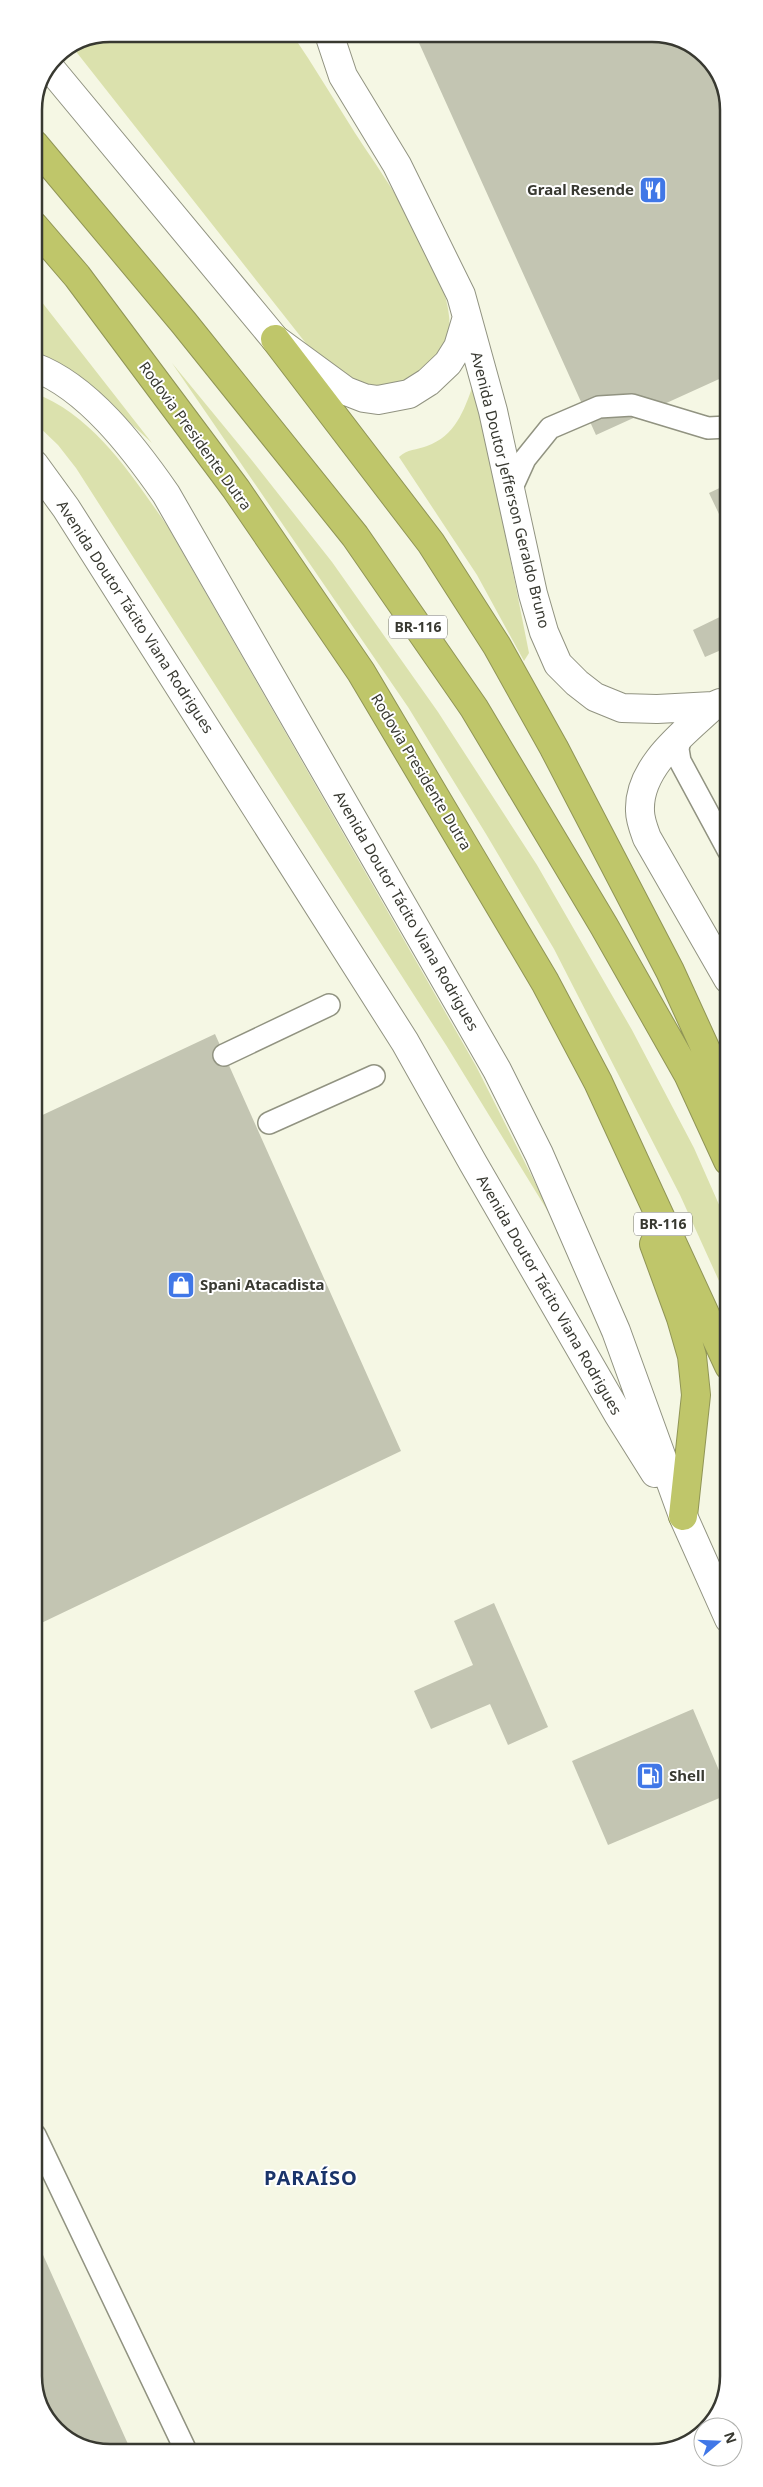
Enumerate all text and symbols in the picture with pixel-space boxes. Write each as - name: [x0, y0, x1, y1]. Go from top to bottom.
- restaurant icon: Graal Resende: [638, 175, 668, 205]
- place label: Graal Resende: [527, 179, 634, 199]
- street label: Avenida Doutor Jefferson Geraldo Bruno: [467, 349, 555, 630]
- street label: Rodovia Presidente Dutra: [135, 357, 257, 514]
- street label: Avenida Doutor Tácito Viana Rodrigues: [53, 496, 219, 737]
- road number: BR-116: [389, 616, 447, 638]
- street label: Rodovia Presidente Dutra: [367, 689, 477, 854]
- street label: Avenida Doutor Tácito Viana Rodrigues: [330, 787, 484, 1034]
- street label: Avenida Doutor Tácito Viana Rodrigues: [473, 1171, 627, 1418]
- road number: BR-116: [634, 1212, 692, 1236]
- shop icon: Spani Atacadista: [166, 1270, 196, 1300]
- place label: Spani Atacadista: [200, 1274, 324, 1294]
- fuel station icon: Shell: [635, 1761, 665, 1791]
- place label: Shell: [669, 1765, 705, 1785]
- district label: PARAÍSO: [264, 2164, 358, 2191]
- north arrow: [693, 2417, 743, 2467]
- text: N: [720, 2429, 742, 2446]

